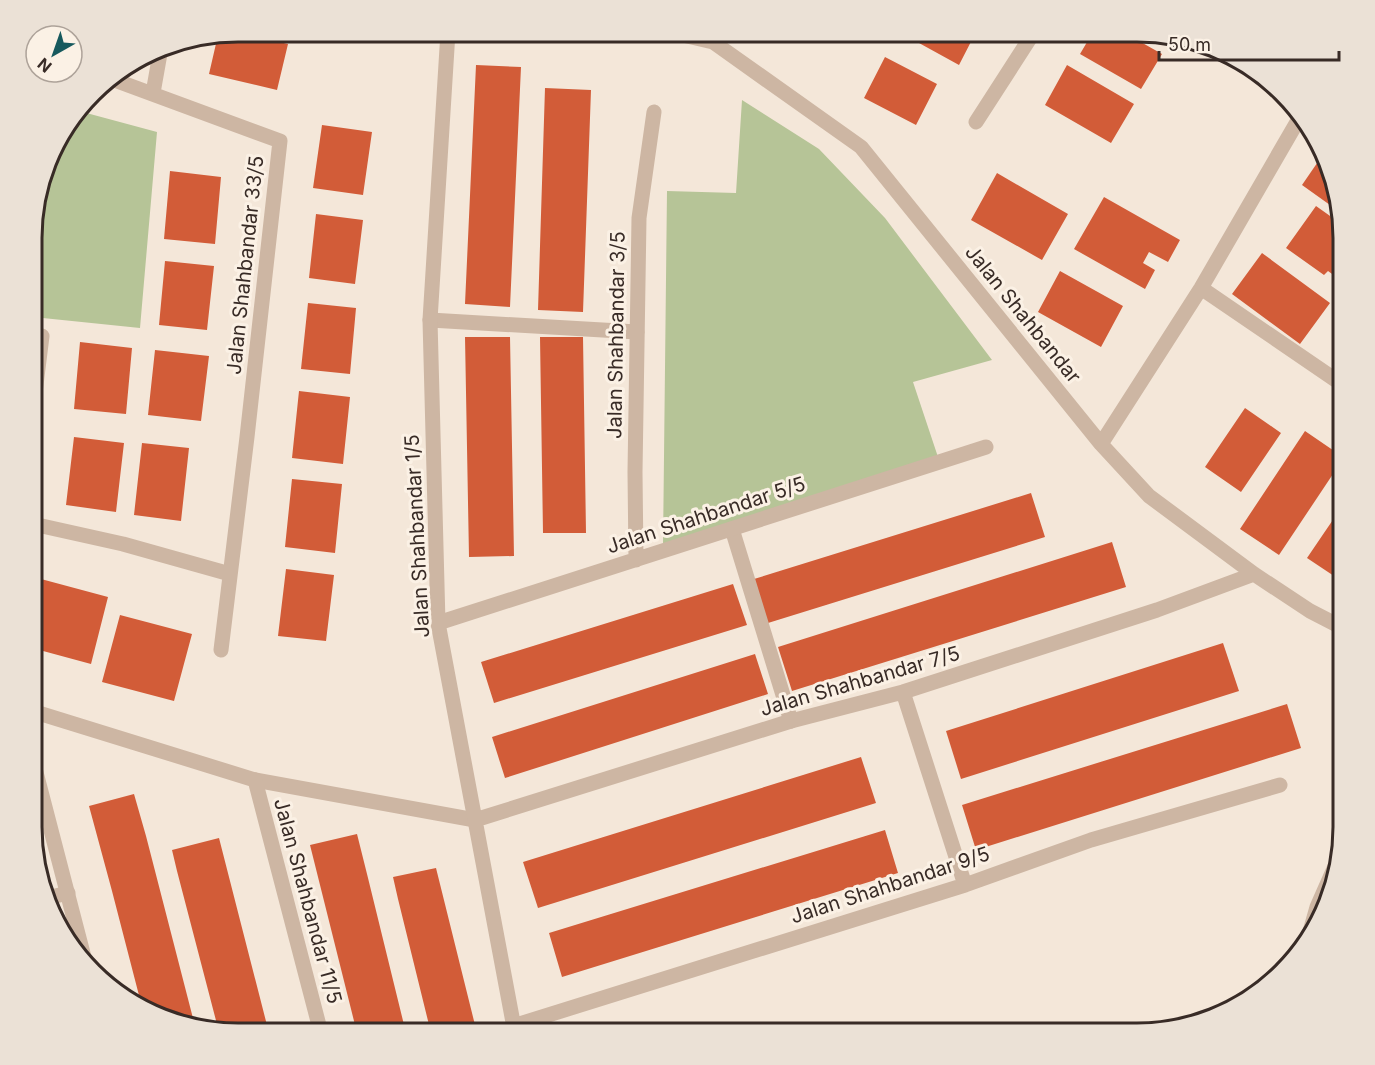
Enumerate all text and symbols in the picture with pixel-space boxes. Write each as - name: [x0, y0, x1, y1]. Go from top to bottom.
- north arrow: [24, 24, 84, 84]
- scale bar: [1159, 24, 1339, 62]
- text: 50 m: [1168, 34, 1211, 55]
- text: N: [33, 54, 55, 77]
- street label: Jalan Shahbandar 33/5: [222, 154, 268, 376]
- street label: Jalan Shahbandar 3/5: [602, 231, 630, 439]
- street label: Jalan Shahbandar: [960, 240, 1086, 388]
- street label: Jalan Shahbandar 1/5: [400, 434, 434, 638]
- street label: Jalan Shahbandar 5/5: [604, 472, 808, 558]
- street label: Jalan Shahbandar 7/5: [757, 641, 963, 721]
- street label: Jalan Shahbandar 11/5: [269, 796, 347, 1006]
- street label: Jalan Shahbandar 9/5: [787, 841, 993, 929]

